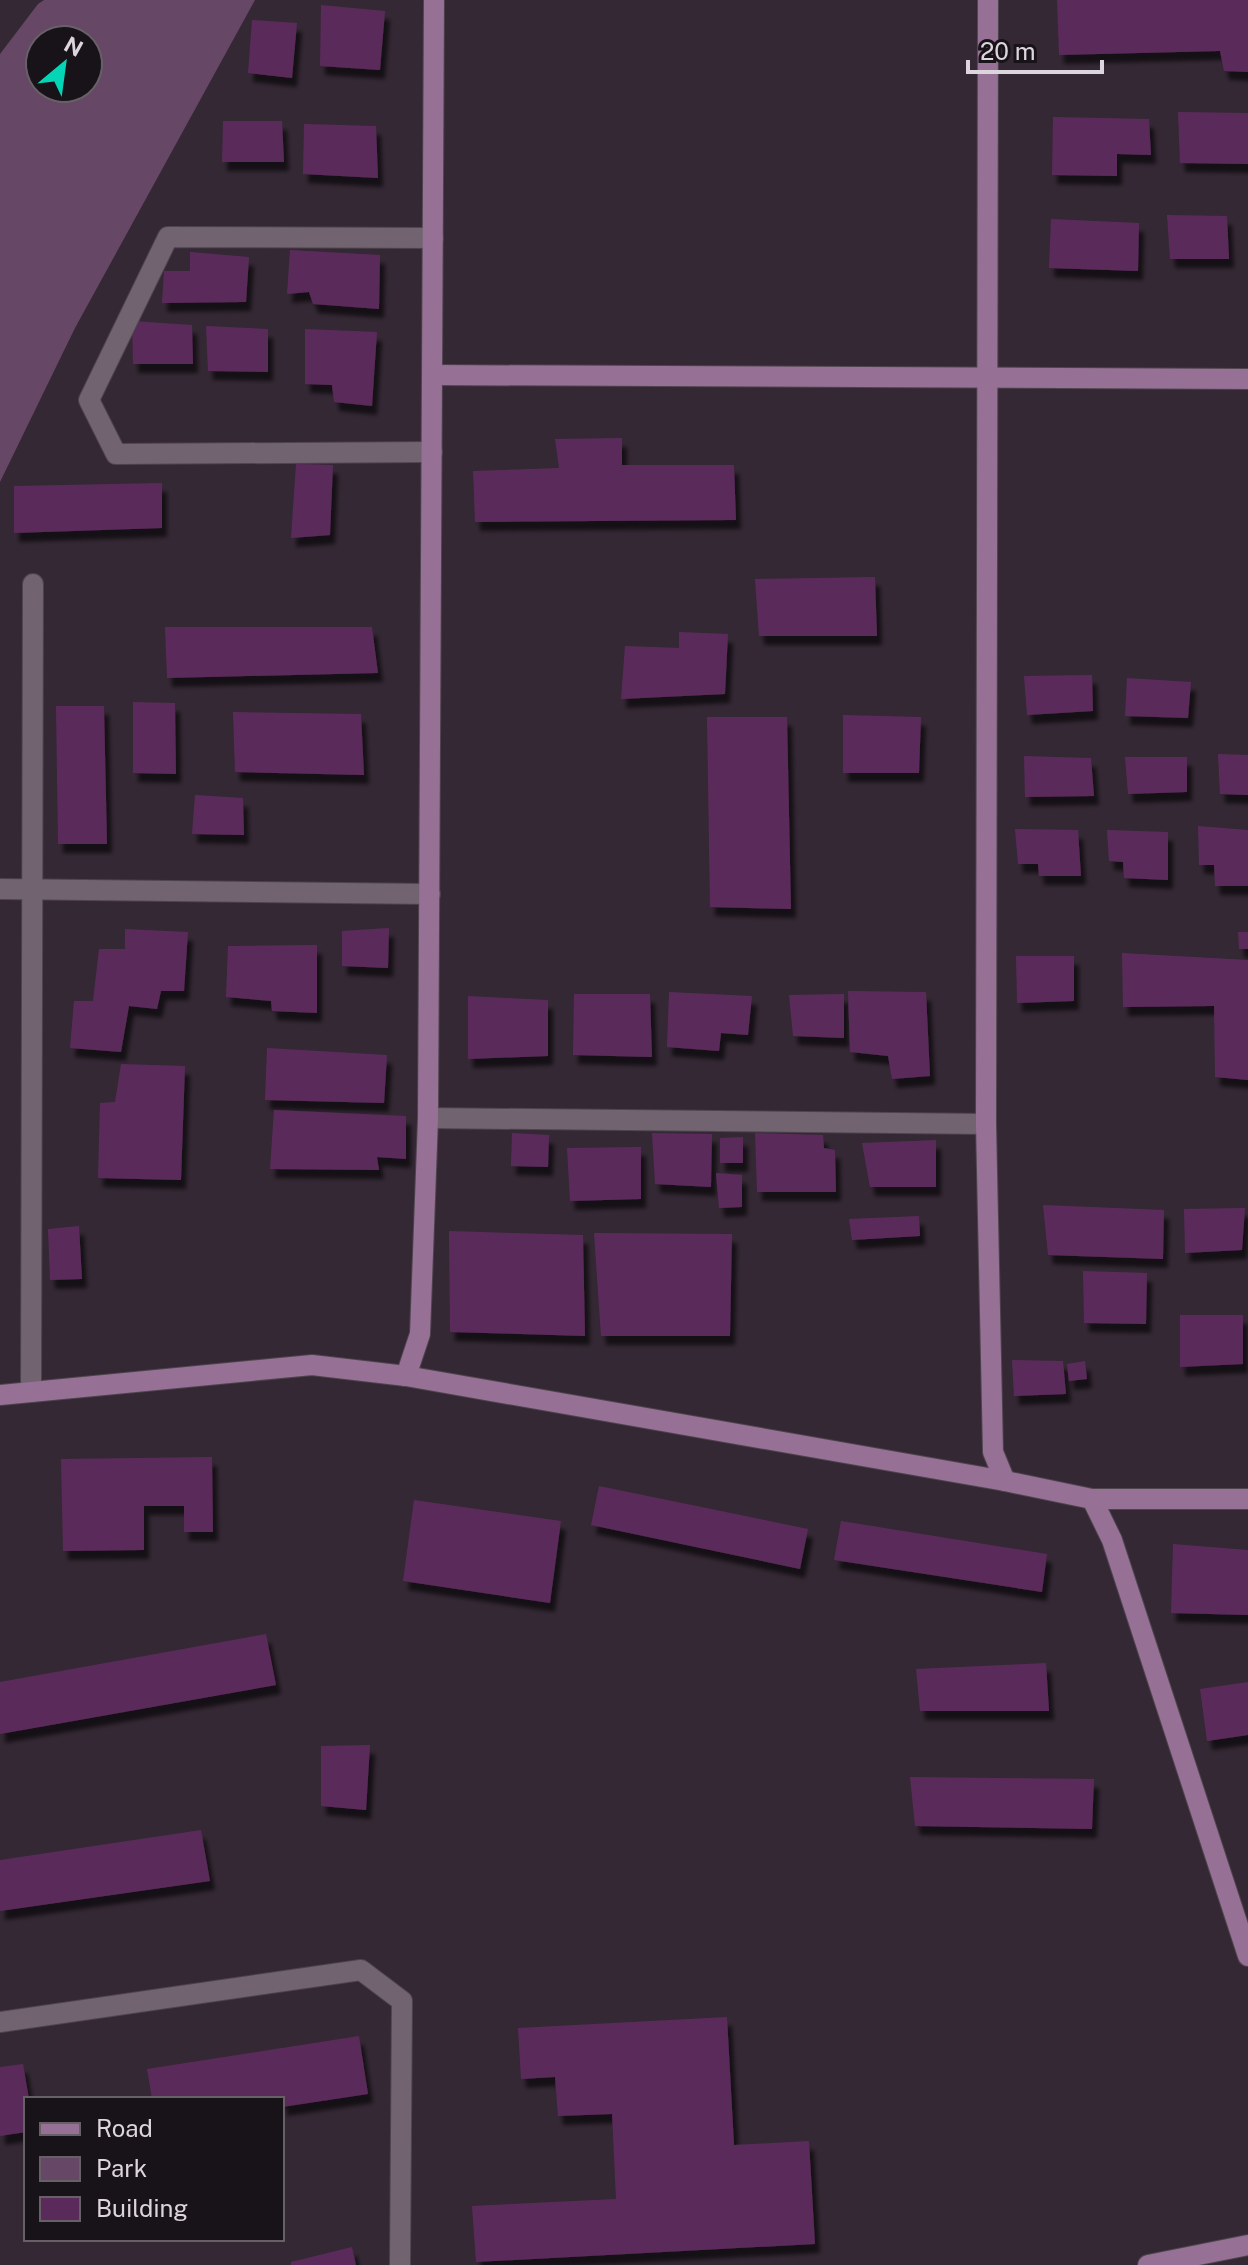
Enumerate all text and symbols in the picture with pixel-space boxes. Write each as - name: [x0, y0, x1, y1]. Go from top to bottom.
- north arrow: [24, 24, 104, 104]
- scale bar: [968, 24, 1102, 74]
- text: N: [60, 31, 88, 62]
- text: 20 m: [980, 37, 1036, 65]
- legend: [24, 2097, 284, 2241]
- text: Road: [96, 2114, 153, 2142]
- text: Park: [96, 2154, 147, 2182]
- text: Building: [96, 2194, 188, 2222]

